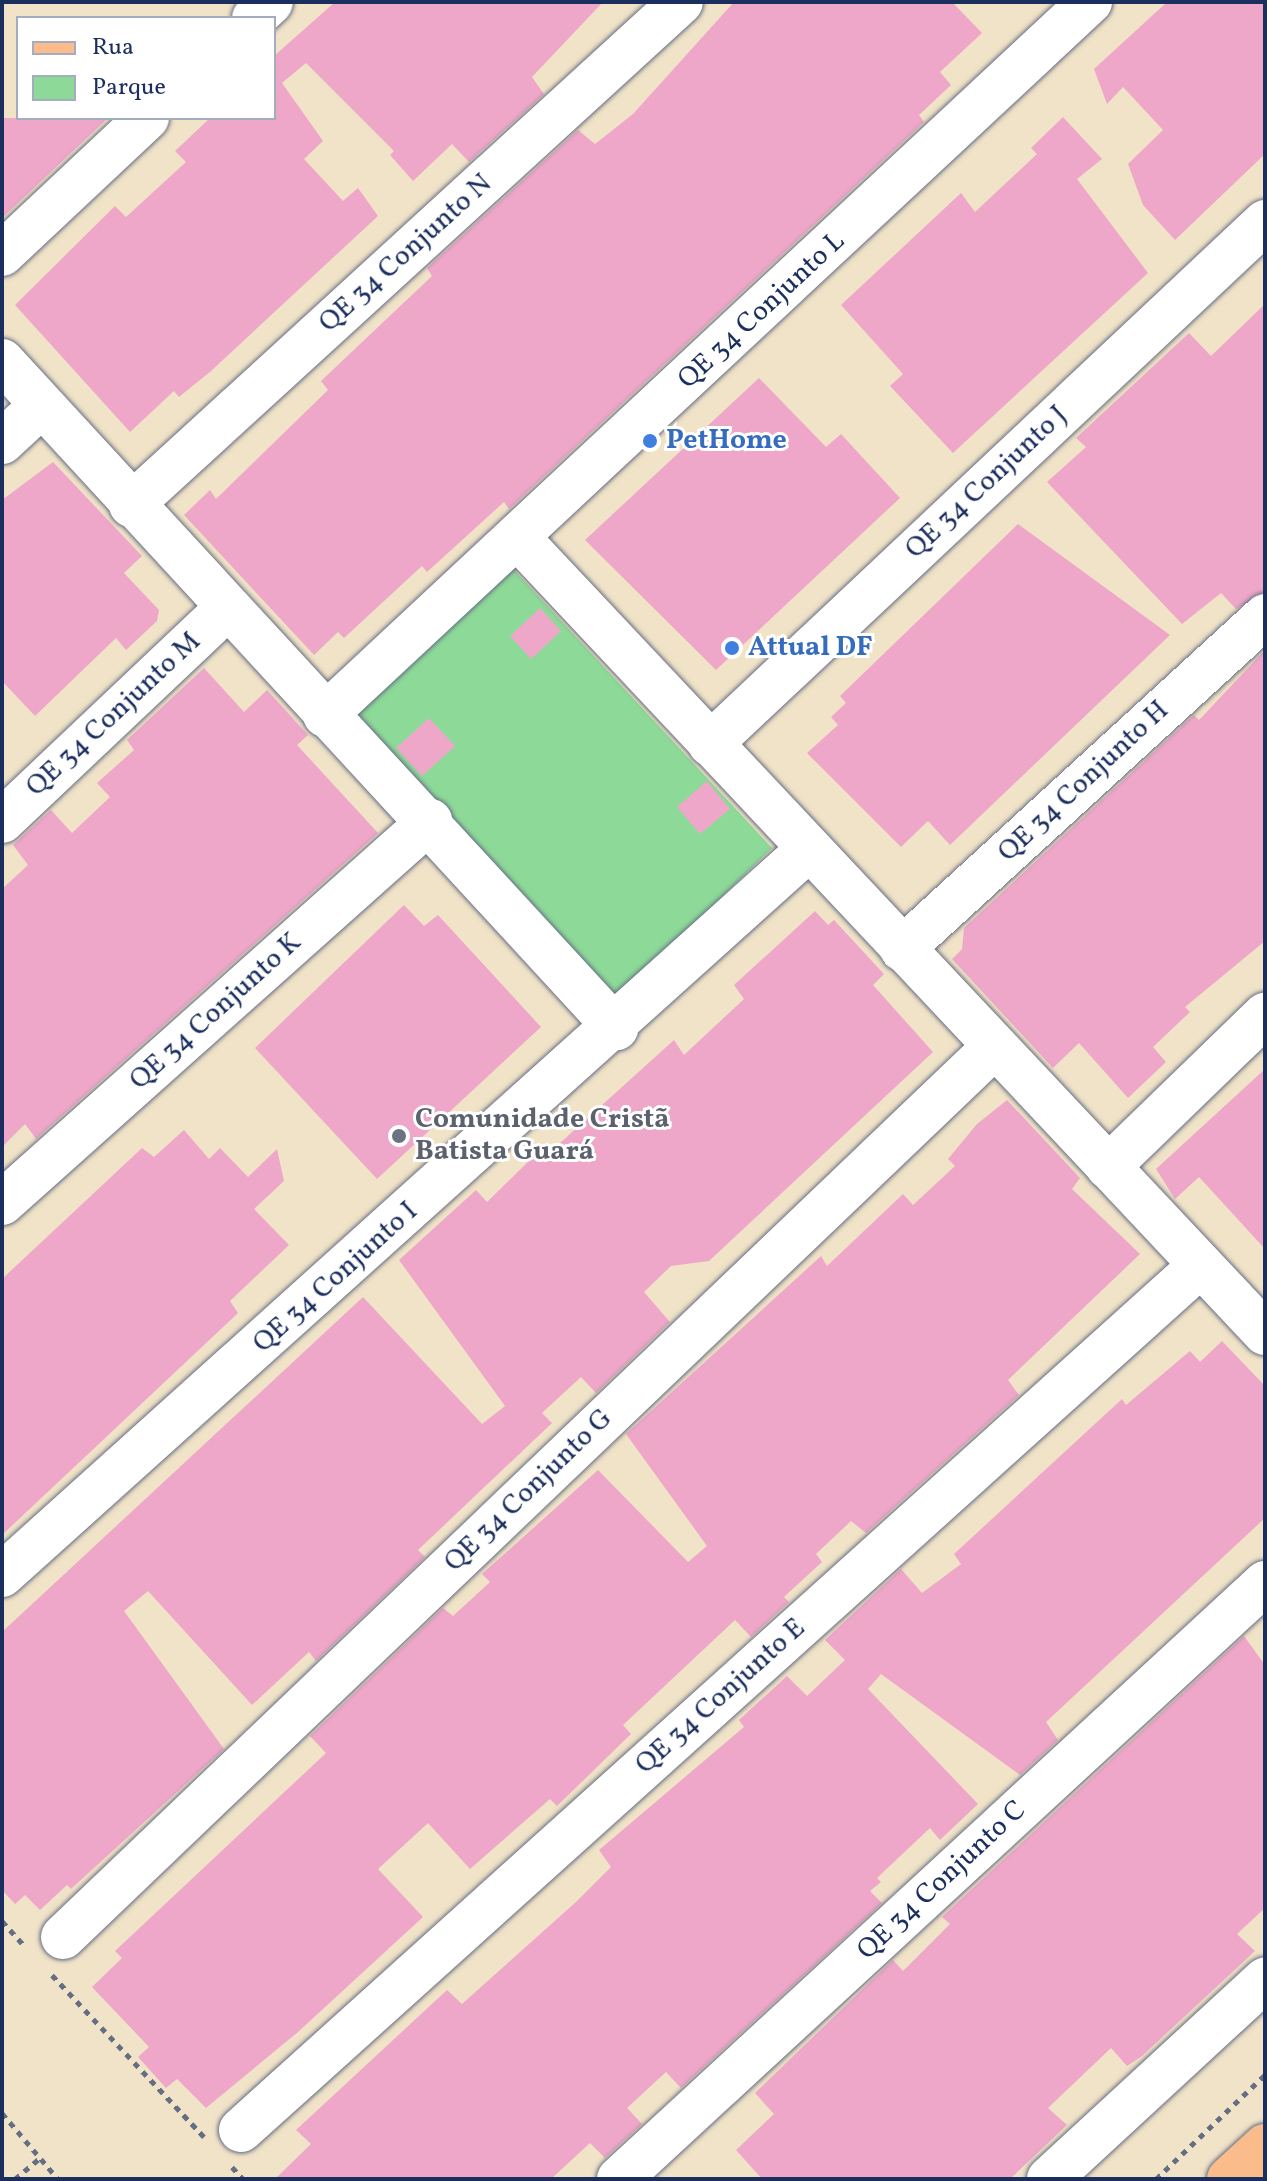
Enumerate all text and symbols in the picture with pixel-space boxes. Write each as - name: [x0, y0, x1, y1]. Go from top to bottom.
- legend: [16, 16, 276, 120]
- text: Rua: [92, 31, 134, 65]
- text: Parque: [92, 71, 166, 105]
- street label: QE 34 Conjunto N: [313, 168, 499, 340]
- street label: QE 34 Conjunto L: [672, 225, 852, 397]
- street label: QE 34 Conjunto J: [899, 399, 1075, 567]
- place label: PetHome: [666, 424, 787, 458]
- marker: PetHome: [641, 432, 659, 450]
- street label: QE 34 Conjunto M: [20, 626, 208, 804]
- place label: Attual DF: [748, 631, 873, 665]
- marker: Attual DF: [723, 639, 741, 657]
- street label: QE 34 Conjunto H: [992, 694, 1176, 870]
- street label: QE 34 Conjunto K: [123, 926, 309, 1098]
- place label: Comunidade Cristã Batista Guará: [415, 1103, 669, 1169]
- marker: Comunidade Cristã Batista Guará: [390, 1127, 408, 1145]
- street label: QE 34 Conjunto I: [247, 1195, 425, 1361]
- street label: QE 34 Conjunto G: [438, 1402, 620, 1580]
- street label: QE 34 Conjunto E: [629, 1612, 813, 1782]
- street label: QE 34 Conjunto C: [851, 1794, 1033, 1968]

